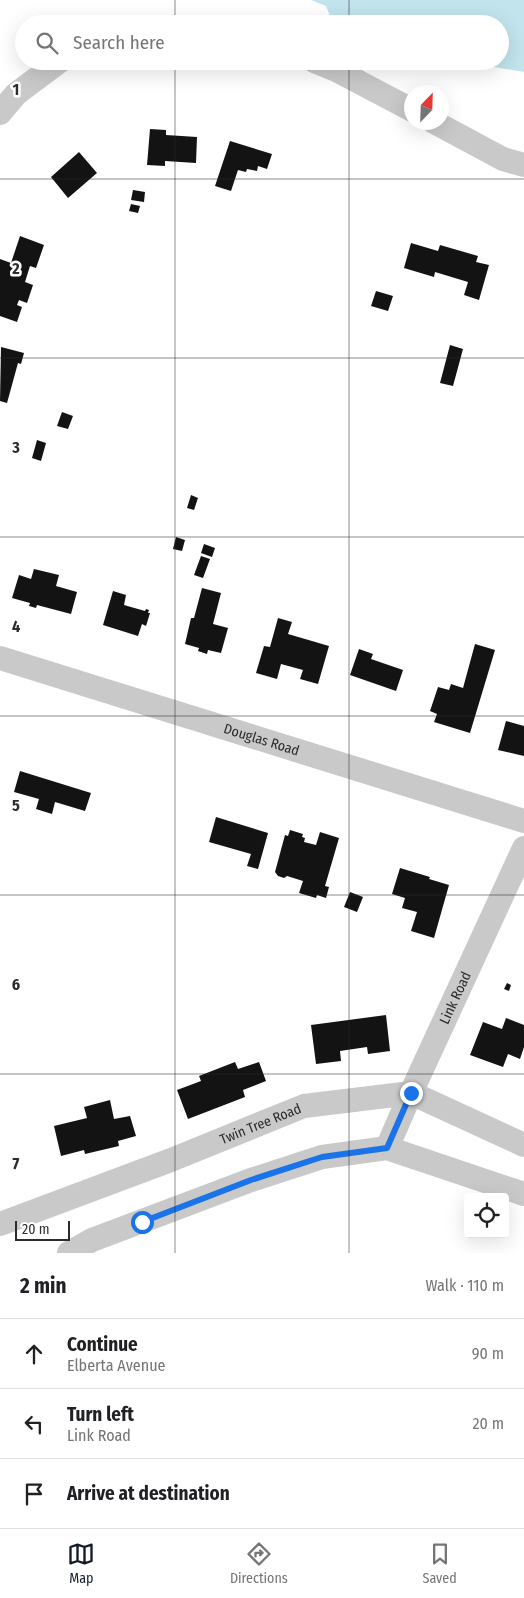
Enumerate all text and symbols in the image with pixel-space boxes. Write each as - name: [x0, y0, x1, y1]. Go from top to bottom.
- search box: [15, 15, 509, 70]
- icon: search: [33, 29, 61, 57]
- text: Search here: [73, 31, 165, 54]
- text: 1: [13, 80, 19, 99]
- north arrow: [404, 85, 449, 130]
- text: 2: [11, 259, 20, 278]
- text: 3: [11, 438, 20, 457]
- text: 4: [12, 617, 20, 636]
- street label: Douglas Road: [222, 720, 301, 760]
- text: 5: [12, 796, 20, 815]
- street label: Link Road: [436, 969, 475, 1027]
- text: 6: [12, 975, 20, 994]
- route end: [400, 1082, 423, 1105]
- street label: Twin Tree Road: [217, 1100, 304, 1148]
- text: 7: [13, 1154, 20, 1173]
- map controls: [464, 1193, 509, 1238]
- button: locate: [464, 1193, 509, 1238]
- route start: [131, 1211, 154, 1234]
- scale bar: [15, 1218, 70, 1241]
- text: 20 m: [22, 1221, 50, 1238]
- text: 2 min: [20, 1273, 67, 1299]
- text: Walk · 110 m: [426, 1276, 504, 1295]
- text: Continue: [67, 1333, 138, 1356]
- icon: ahead: [20, 1340, 48, 1368]
- text: 90 m: [472, 1344, 504, 1363]
- text: Elberta Avenue: [67, 1356, 165, 1375]
- text: Turn left: [67, 1403, 134, 1426]
- icon: left: [20, 1410, 48, 1438]
- text: 20 m: [473, 1414, 504, 1433]
- text: Link Road: [67, 1426, 131, 1445]
- icon: arrive: [20, 1480, 48, 1508]
- text: Arrive at destination: [67, 1482, 230, 1505]
- tab: Map: [67, 1540, 95, 1587]
- tab: Directions: [230, 1540, 288, 1587]
- tab: Saved: [422, 1540, 457, 1587]

